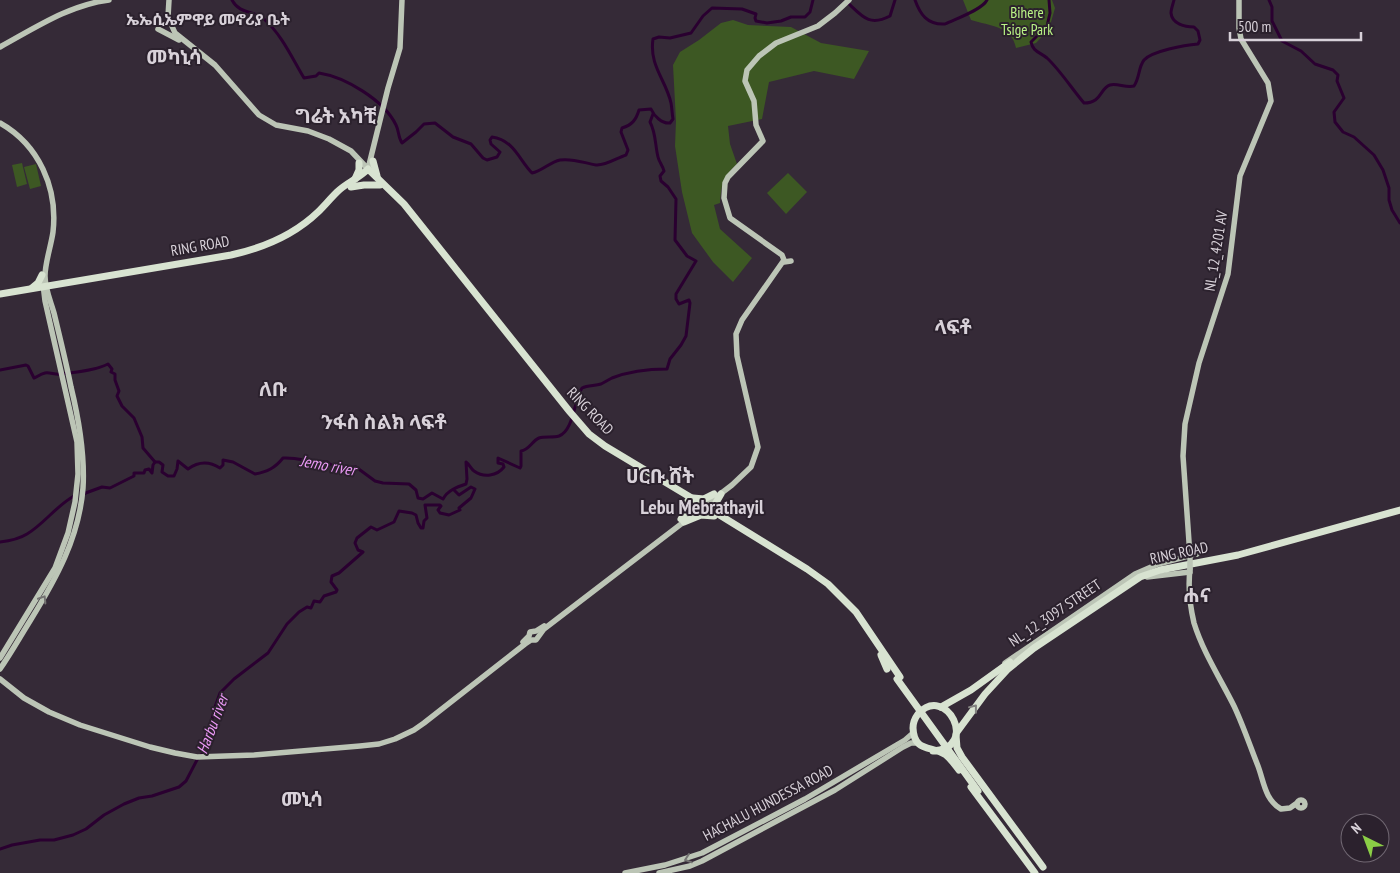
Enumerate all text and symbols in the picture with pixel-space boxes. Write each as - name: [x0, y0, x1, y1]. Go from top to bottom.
- park label: Bihere Tsige Park: [1001, 3, 1053, 39]
- district label: ኤኤሲኤምዋይ መኖሪያ ቤት: [126, 9, 290, 29]
- scale bar: [1230, 10, 1361, 42]
- text: 500 m: [1238, 17, 1271, 36]
- district label: መካኒሳ: [146, 44, 202, 70]
- district label: ግሬት አካቺ: [295, 103, 377, 129]
- street label: NL_12_4201 AV: [1200, 209, 1231, 292]
- street label: RING ROAD: [169, 231, 231, 260]
- district label: ላፍቶ: [934, 314, 973, 340]
- district label: ለቡ: [259, 376, 287, 402]
- street label: RING ROAD: [563, 383, 618, 439]
- district label: ንፋስ ስልክ ላፍቶ: [321, 409, 447, 435]
- water label: Jemo river: [298, 450, 360, 480]
- district label: ሀርቡ ሸት: [626, 463, 695, 489]
- district label: Lebu Mebrathayil: [640, 494, 764, 520]
- street label: RING ROAD: [1148, 537, 1210, 568]
- street label: NL_12_3097 STREET: [1005, 575, 1105, 650]
- district label: ሐና: [1183, 582, 1211, 608]
- one-way arrow: [37, 596, 47, 605]
- water label: Harbu river: [192, 689, 233, 756]
- one-way arrow: [969, 705, 977, 714]
- street label: HACHALU HUNDESSA ROAD: [699, 760, 836, 845]
- district label: መኒሳ: [281, 786, 323, 812]
- north arrow: [1340, 813, 1390, 863]
- text: N: [1347, 819, 1365, 838]
- one-way arrow: [684, 853, 692, 863]

